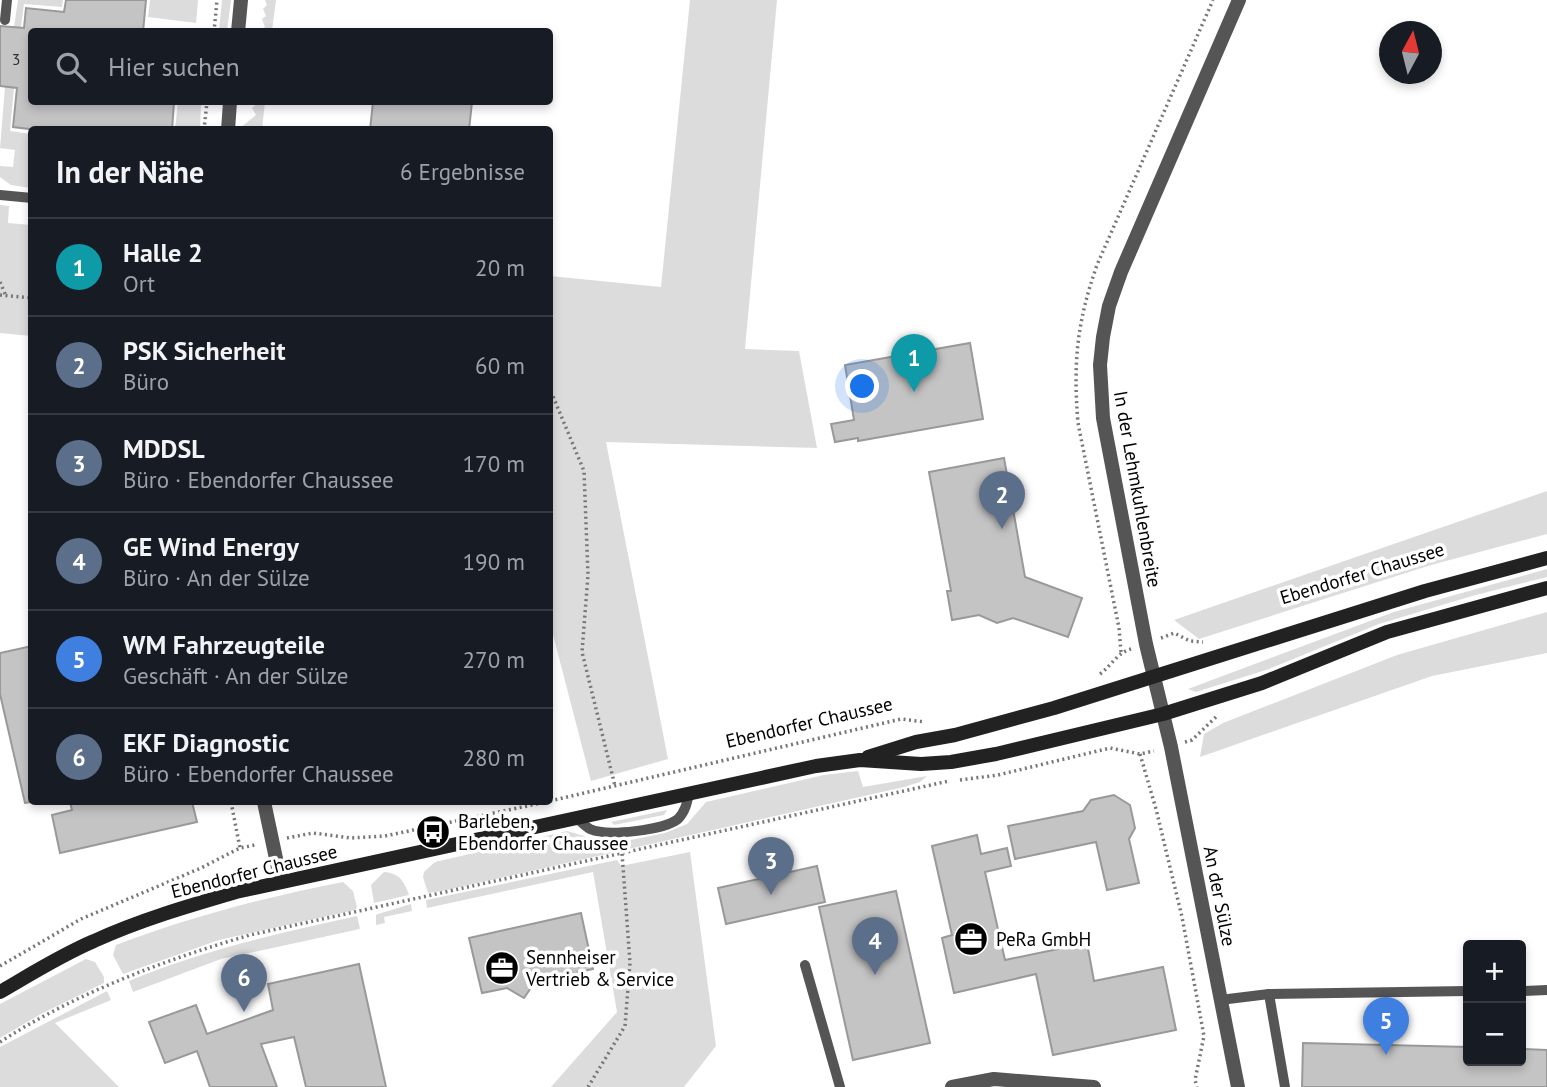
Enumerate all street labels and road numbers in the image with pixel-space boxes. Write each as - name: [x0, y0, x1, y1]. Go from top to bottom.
- street label: In der Lehmkuhlenbreite: [1109, 389, 1167, 589]
- street label: Ebendorfer Chaussee: [1277, 537, 1447, 609]
- street label: Ebendorfer Chaussee: [723, 691, 895, 753]
- street label: Ebendorfer Chaussee: [168, 839, 340, 903]
- street label: An der Sülze: [1199, 844, 1241, 948]

